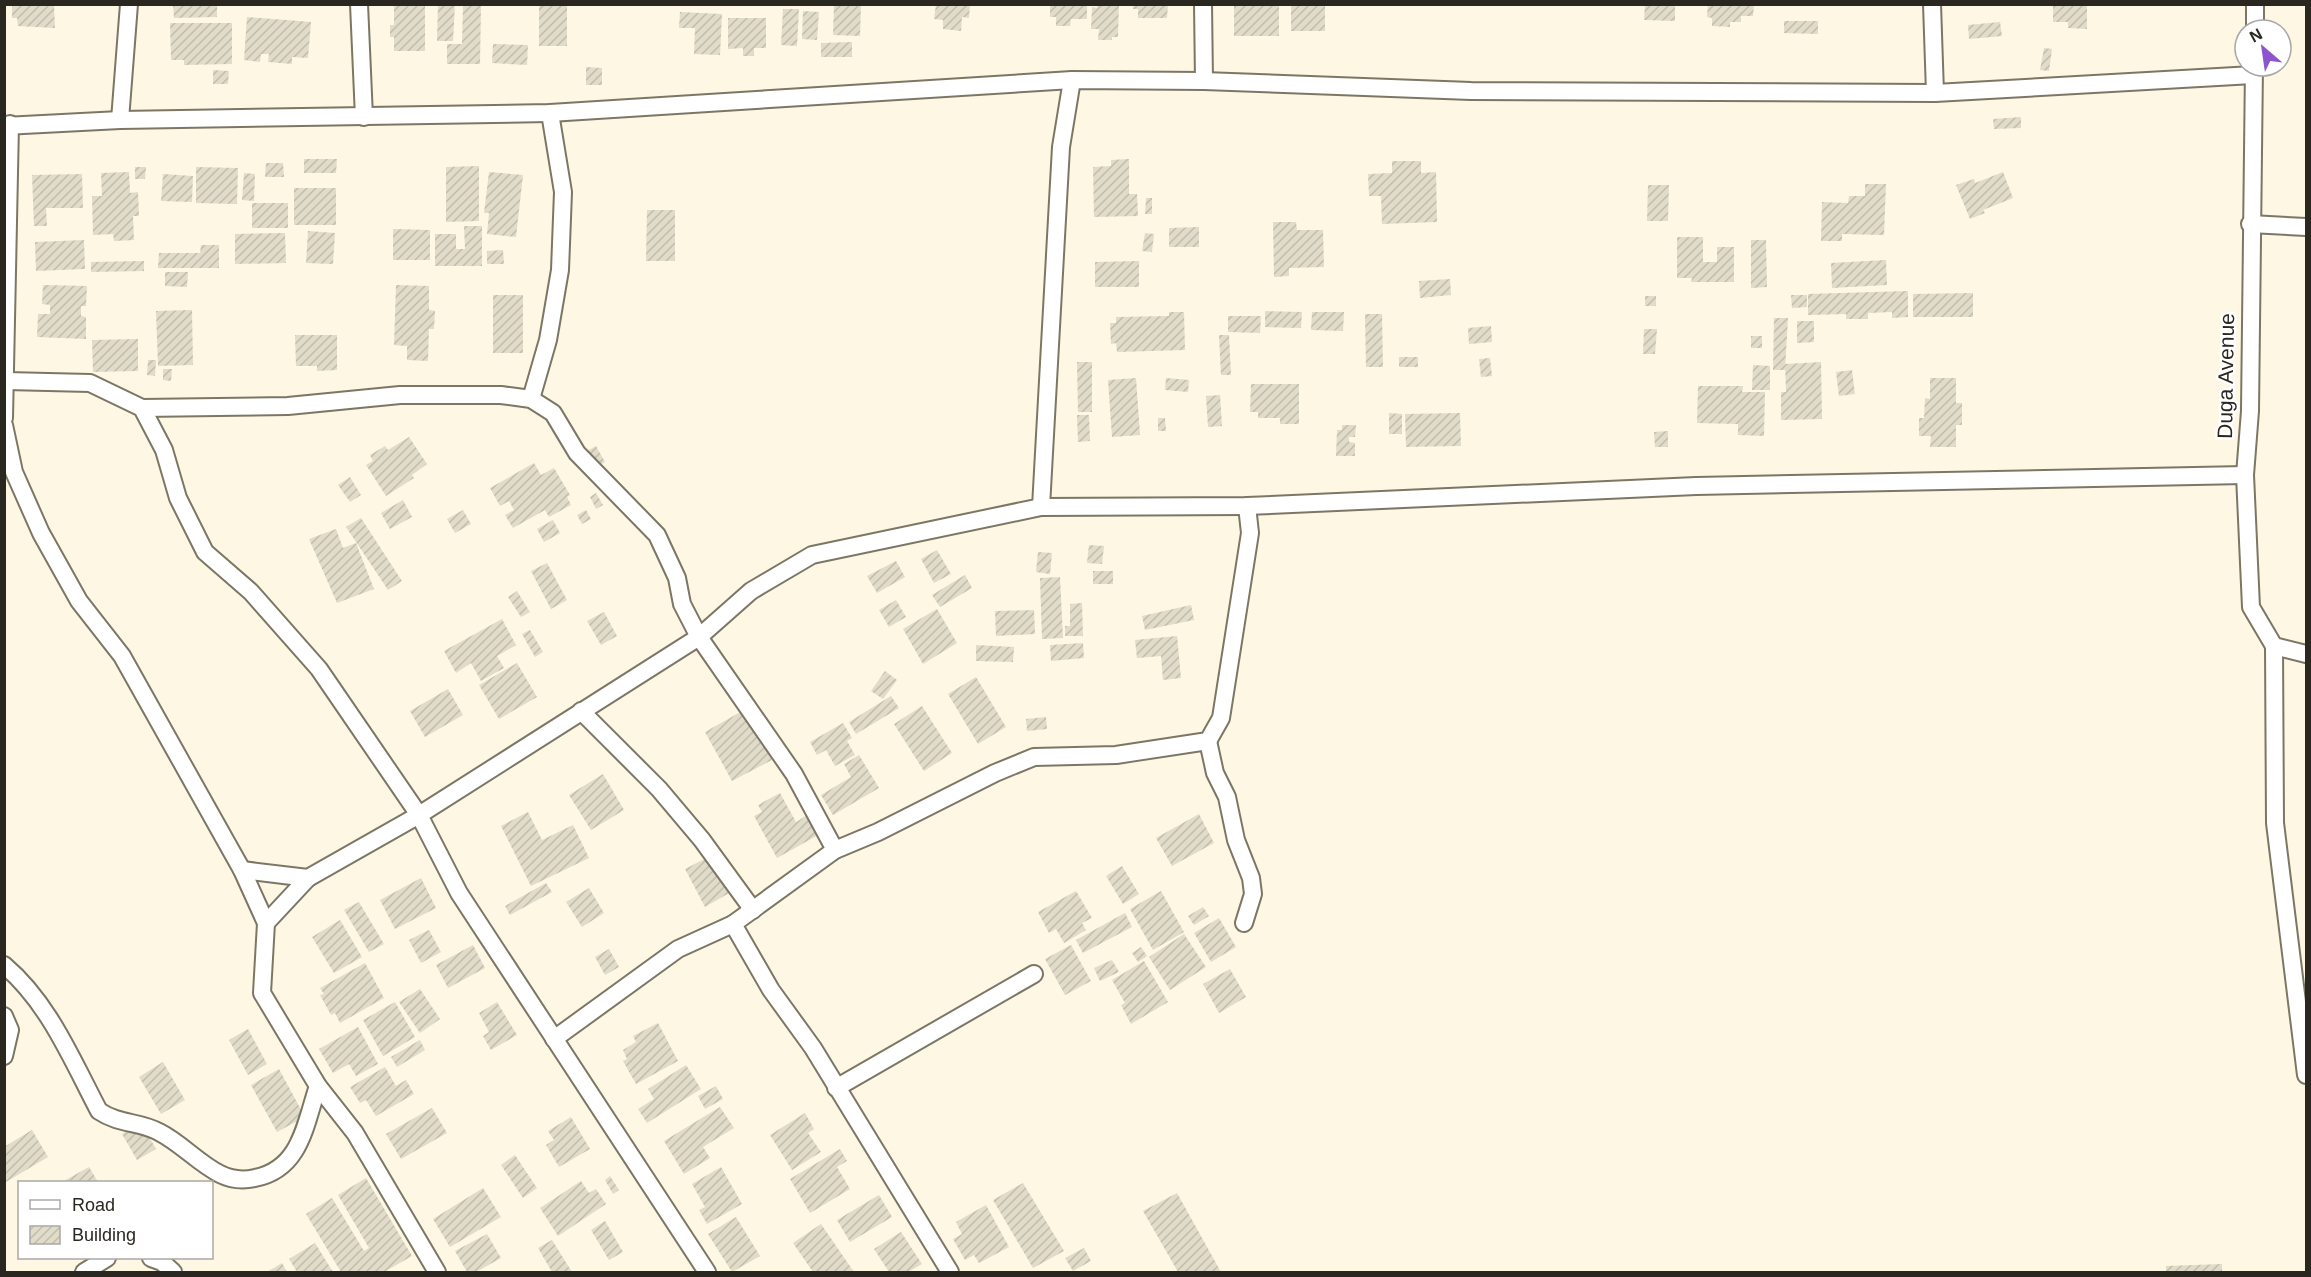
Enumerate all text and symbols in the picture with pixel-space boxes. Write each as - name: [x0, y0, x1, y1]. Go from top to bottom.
- north arrow: [2233, 18, 2293, 78]
- text: N: [2247, 25, 2265, 46]
- street label: Duga Avenue: [2213, 313, 2238, 439]
- legend: [18, 1181, 213, 1259]
- text: Road: [72, 1195, 115, 1215]
- text: Building: [72, 1225, 136, 1245]

